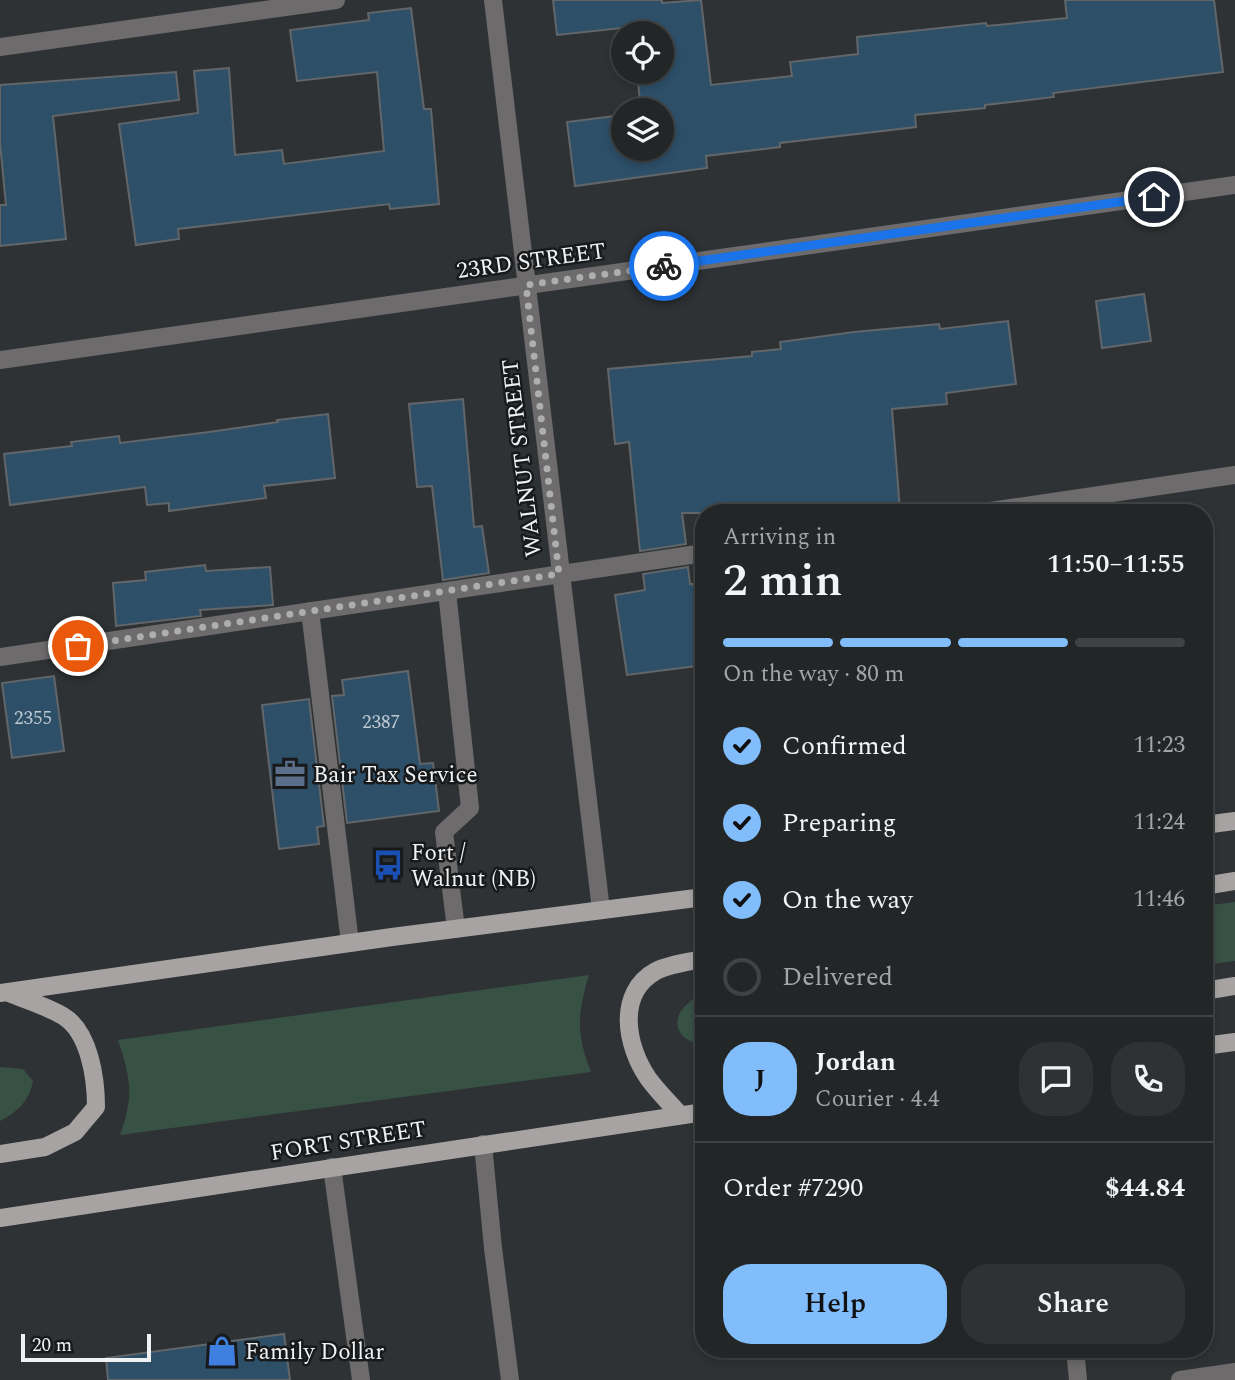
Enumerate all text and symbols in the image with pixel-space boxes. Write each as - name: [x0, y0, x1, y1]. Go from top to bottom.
- map controls: [611, 21, 674, 161]
- button: locate: [611, 21, 674, 84]
- button: layers: [611, 98, 674, 161]
- pin: [1124, 167, 1184, 227]
- icon: home: [1135, 178, 1173, 216]
- courier: [629, 231, 699, 301]
- street label: 23RD STREET: [454, 234, 608, 289]
- icon: bike: [645, 247, 683, 285]
- street label: WALNUT STREET: [493, 357, 552, 559]
- text: Arriving in: [723, 520, 836, 555]
- text: 11:50–11:55: [1047, 544, 1185, 584]
- text: 2 min: [723, 546, 842, 616]
- pin: [48, 616, 108, 676]
- icon: bag: [59, 627, 97, 665]
- text: On the way · 80 m: [723, 657, 904, 692]
- house number: 2355: [14, 704, 52, 733]
- house number: 2387: [362, 708, 400, 737]
- text: Confirmed: [782, 726, 907, 766]
- icon: check: [723, 727, 761, 765]
- text: 11:23: [1133, 728, 1185, 763]
- office icon: Bair Tax Service: [273, 757, 307, 791]
- place label: Bair Tax Service: [313, 758, 478, 793]
- text: Preparing: [782, 803, 896, 843]
- icon: check: [723, 804, 761, 842]
- text: 11:24: [1133, 805, 1185, 840]
- place label: Fort / Walnut (NB): [411, 836, 536, 897]
- bus stop icon: Fort / Walnut (NB): [371, 848, 405, 882]
- text: On the way: [782, 880, 913, 920]
- icon: check: [723, 881, 761, 919]
- text: 11:46: [1133, 882, 1185, 917]
- text: Delivered: [782, 957, 893, 997]
- text: Jordan: [815, 1042, 896, 1082]
- button: chat: [1019, 1042, 1093, 1116]
- button: phone: [1111, 1042, 1185, 1116]
- text: J: [754, 1059, 766, 1099]
- text: Courier · 4.4: [815, 1082, 940, 1117]
- street label: FORT STREET: [268, 1112, 429, 1171]
- text: Order #7290: [723, 1168, 863, 1208]
- text: $44.84: [1105, 1168, 1185, 1208]
- button: Help: [723, 1264, 947, 1344]
- button: Share: [961, 1264, 1185, 1344]
- scale bar: [21, 1331, 150, 1363]
- text: 20 m: [32, 1331, 72, 1360]
- shop icon: Family Dollar: [205, 1334, 239, 1368]
- place label: Family Dollar: [245, 1335, 384, 1370]

